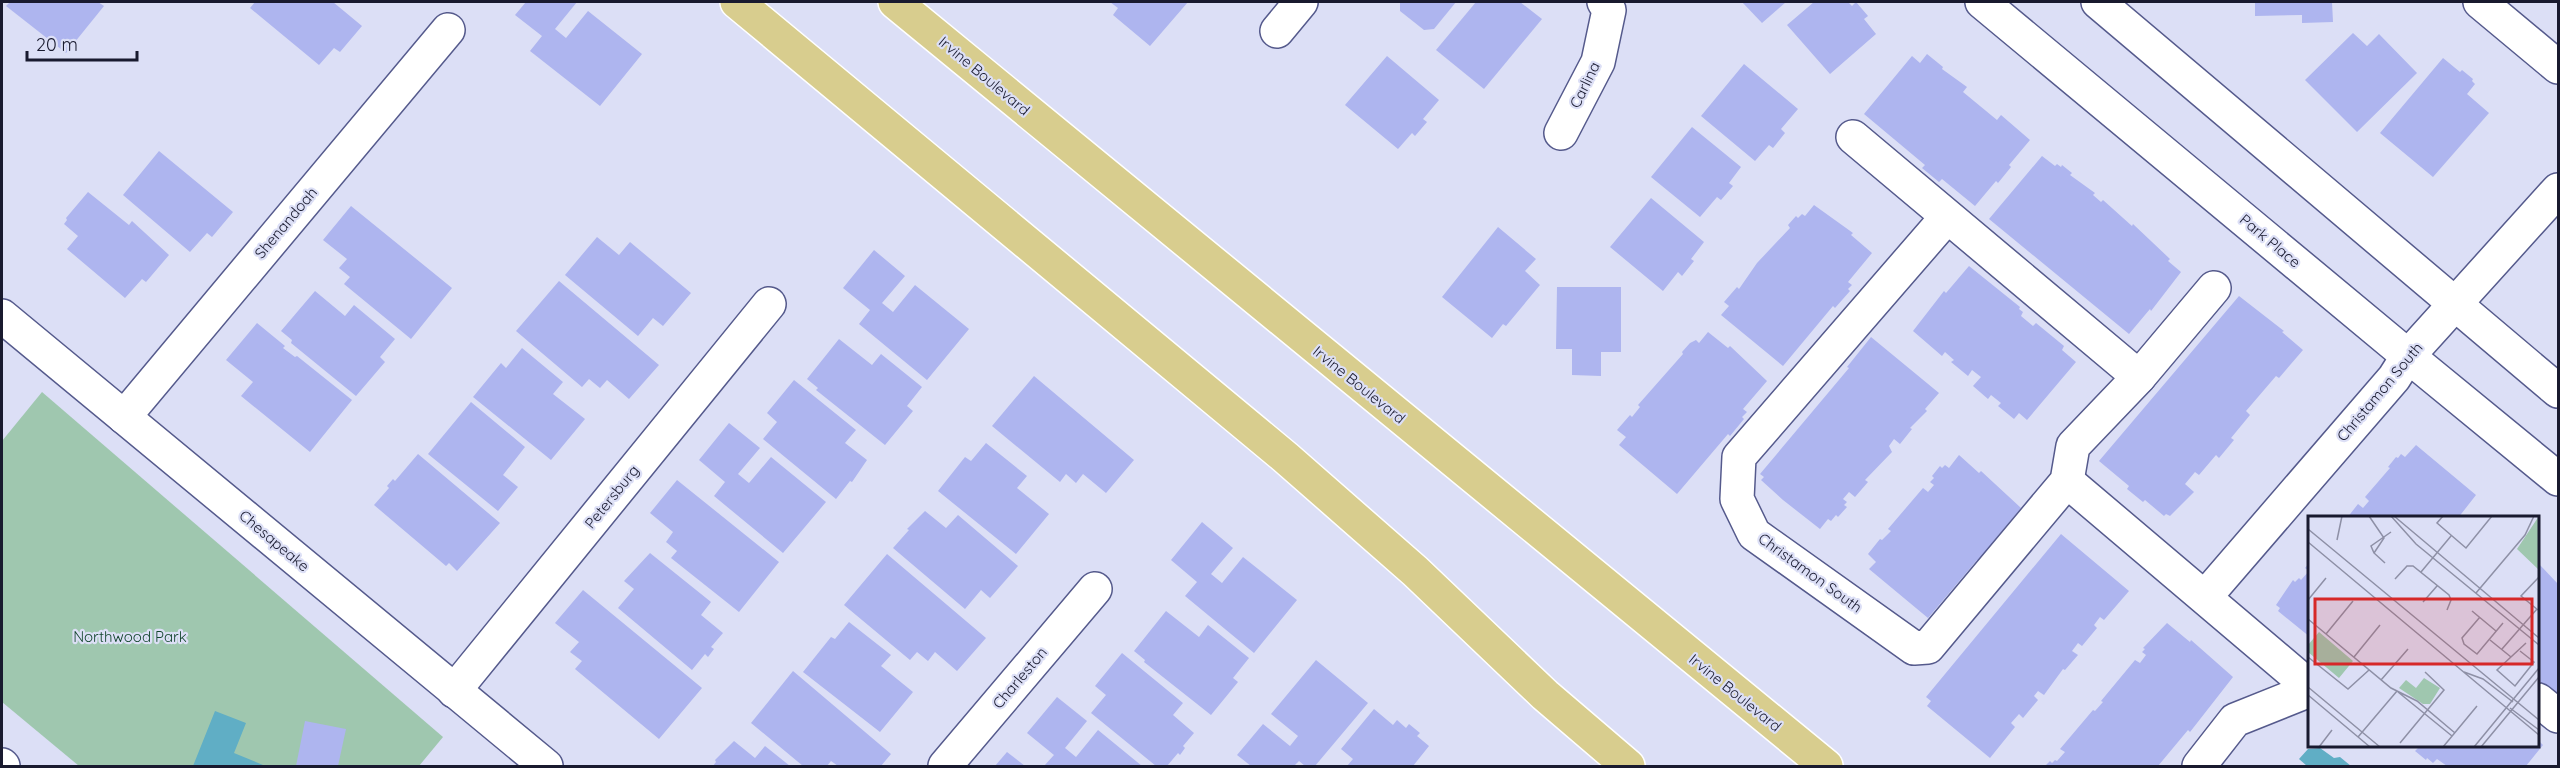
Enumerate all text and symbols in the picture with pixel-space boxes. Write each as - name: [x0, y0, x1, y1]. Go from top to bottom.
- scale bar: [27, 24, 136, 62]
- street label: Irvine Boulevard: [935, 32, 1034, 119]
- text: 20 m: [36, 33, 78, 56]
- street label: Carlina: [1565, 59, 1604, 111]
- street label: Shenandoah: [250, 183, 321, 262]
- street label: Park Place: [2236, 210, 2305, 272]
- street label: Christamon South: [2333, 338, 2427, 445]
- street label: Irvine Boulevard: [1309, 342, 1409, 428]
- street label: Petersburg: [580, 461, 643, 532]
- street label: Chesapeake: [235, 506, 313, 576]
- inset map: [2308, 516, 2539, 747]
- street label: Christamon South: [1755, 529, 1866, 617]
- park label: Northwood Park: [73, 627, 187, 646]
- street label: Charleston: [988, 643, 1051, 712]
- street label: Irvine Boulevard: [1685, 650, 1785, 736]

